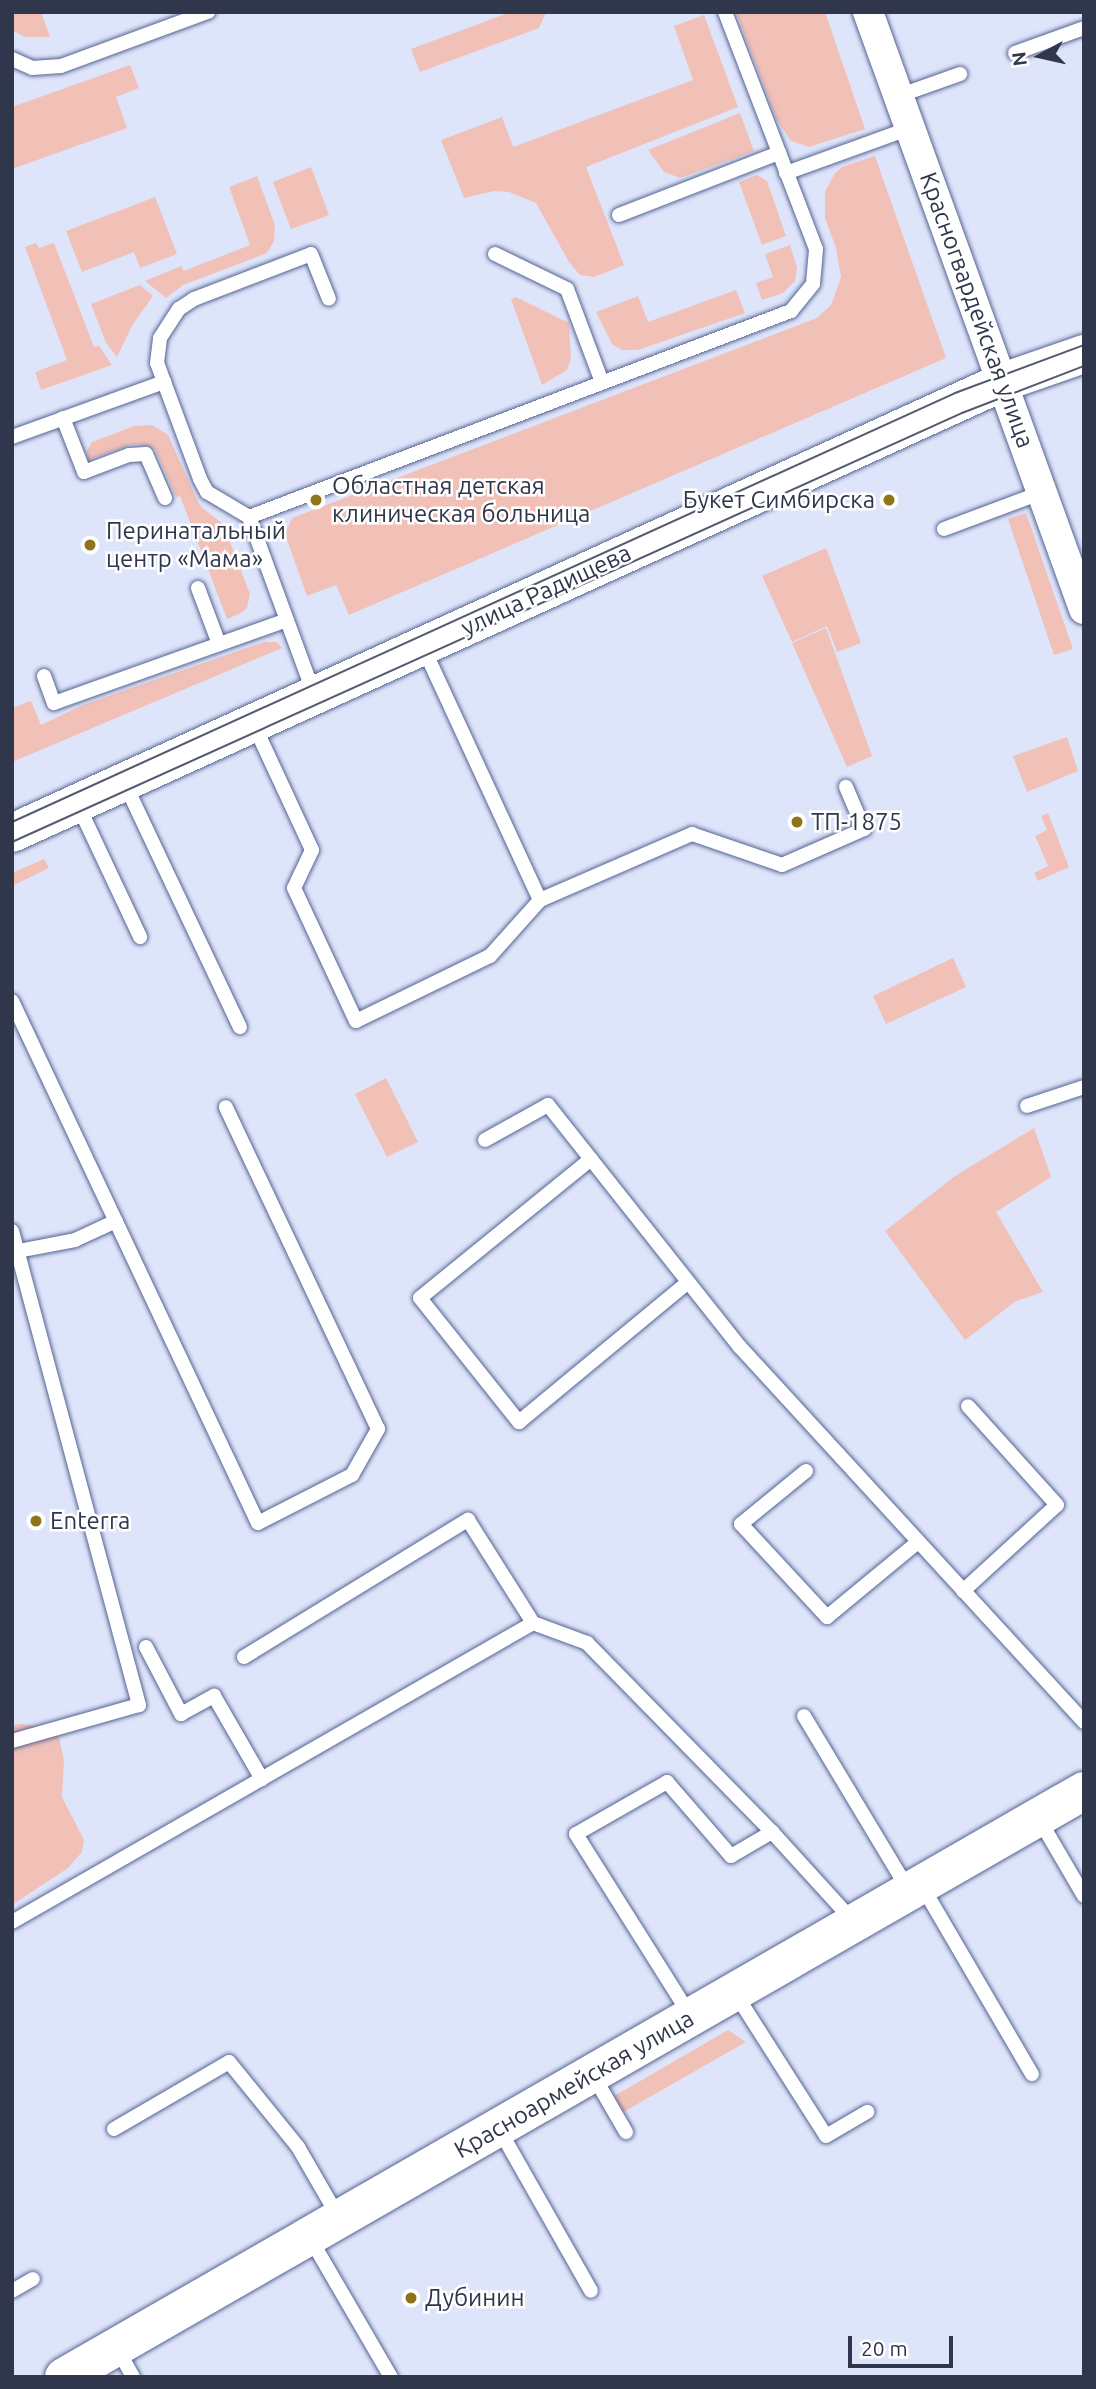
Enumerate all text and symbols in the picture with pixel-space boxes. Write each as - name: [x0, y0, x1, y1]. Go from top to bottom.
- north arrow: [1005, 21, 1075, 91]
- text: N: [1007, 50, 1031, 67]
- street label: Красногвардейская улица: [914, 168, 1040, 452]
- place label: Областная детская клиническая больница: [332, 472, 590, 528]
- place label: Букет Симбирска: [683, 486, 875, 514]
- marker: Областная детская клиническая больница: [306, 490, 326, 510]
- marker: Букет Симбирска: [881, 492, 897, 508]
- place label: Перинатальный центр «Мама»: [106, 517, 286, 573]
- marker: Перинатальный центр «Мама»: [80, 535, 100, 555]
- street label: улица Радищева: [456, 538, 636, 642]
- place label: ТП-1875: [811, 808, 902, 836]
- marker: ТП-1875: [789, 814, 805, 830]
- place label: Enterra: [50, 1507, 130, 1535]
- marker: Enterra: [28, 1513, 44, 1529]
- street label: Красноармейская улица: [449, 2004, 699, 2164]
- place label: Дубинин: [425, 2284, 524, 2312]
- marker: Дубинин: [403, 2290, 419, 2306]
- scale bar: [851, 2322, 956, 2366]
- text: 20 m: [861, 2336, 908, 2360]

